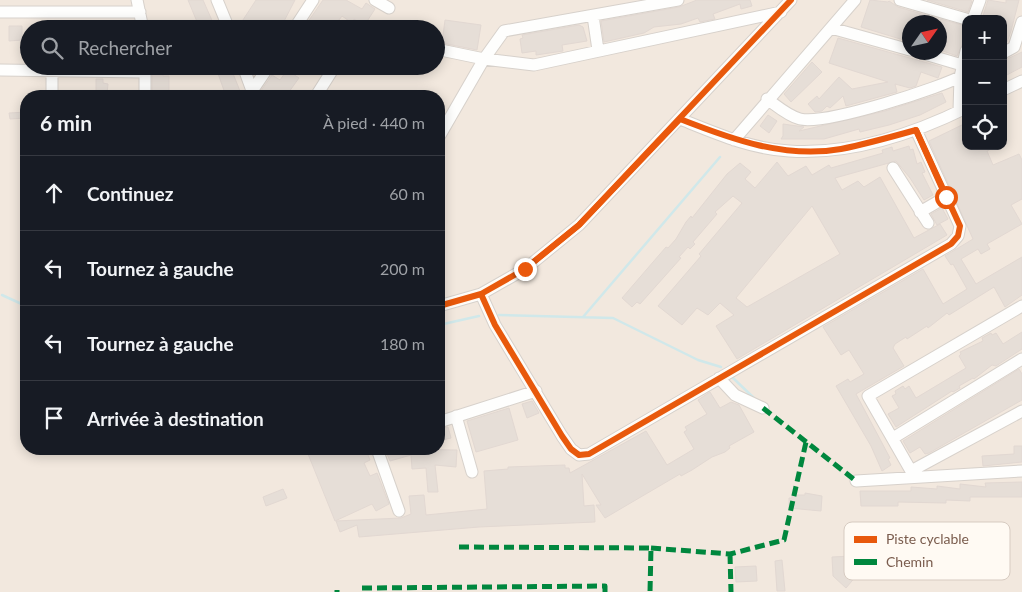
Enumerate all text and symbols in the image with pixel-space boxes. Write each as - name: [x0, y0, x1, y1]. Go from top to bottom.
- north arrow: [902, 15, 947, 60]
- map controls: [962, 15, 1007, 150]
- button: +: [962, 15, 1007, 60]
- search box: [20, 20, 445, 75]
- icon: search: [38, 34, 66, 62]
- text: Rechercher: [78, 36, 172, 59]
- button: −: [962, 60, 1007, 105]
- button: locate: [962, 105, 1007, 150]
- text: 6 min: [40, 110, 92, 135]
- text: À pied · 440 m: [323, 113, 425, 132]
- icon: ahead: [40, 179, 68, 207]
- text: Continuez: [87, 182, 173, 205]
- text: 60 m: [389, 184, 425, 203]
- route start: [935, 186, 958, 209]
- icon: left: [40, 254, 68, 282]
- text: Tournez à gauche: [87, 257, 234, 280]
- route end: [514, 258, 537, 281]
- text: 200 m: [380, 259, 425, 278]
- icon: left: [40, 329, 68, 357]
- text: Tournez à gauche: [87, 332, 234, 355]
- text: 180 m: [380, 334, 425, 353]
- icon: arrive: [40, 404, 68, 432]
- text: Arrivée à destination: [87, 407, 264, 430]
- legend: [844, 522, 1010, 580]
- text: Piste cyclable: [886, 530, 969, 547]
- text: Chemin: [886, 553, 933, 570]

